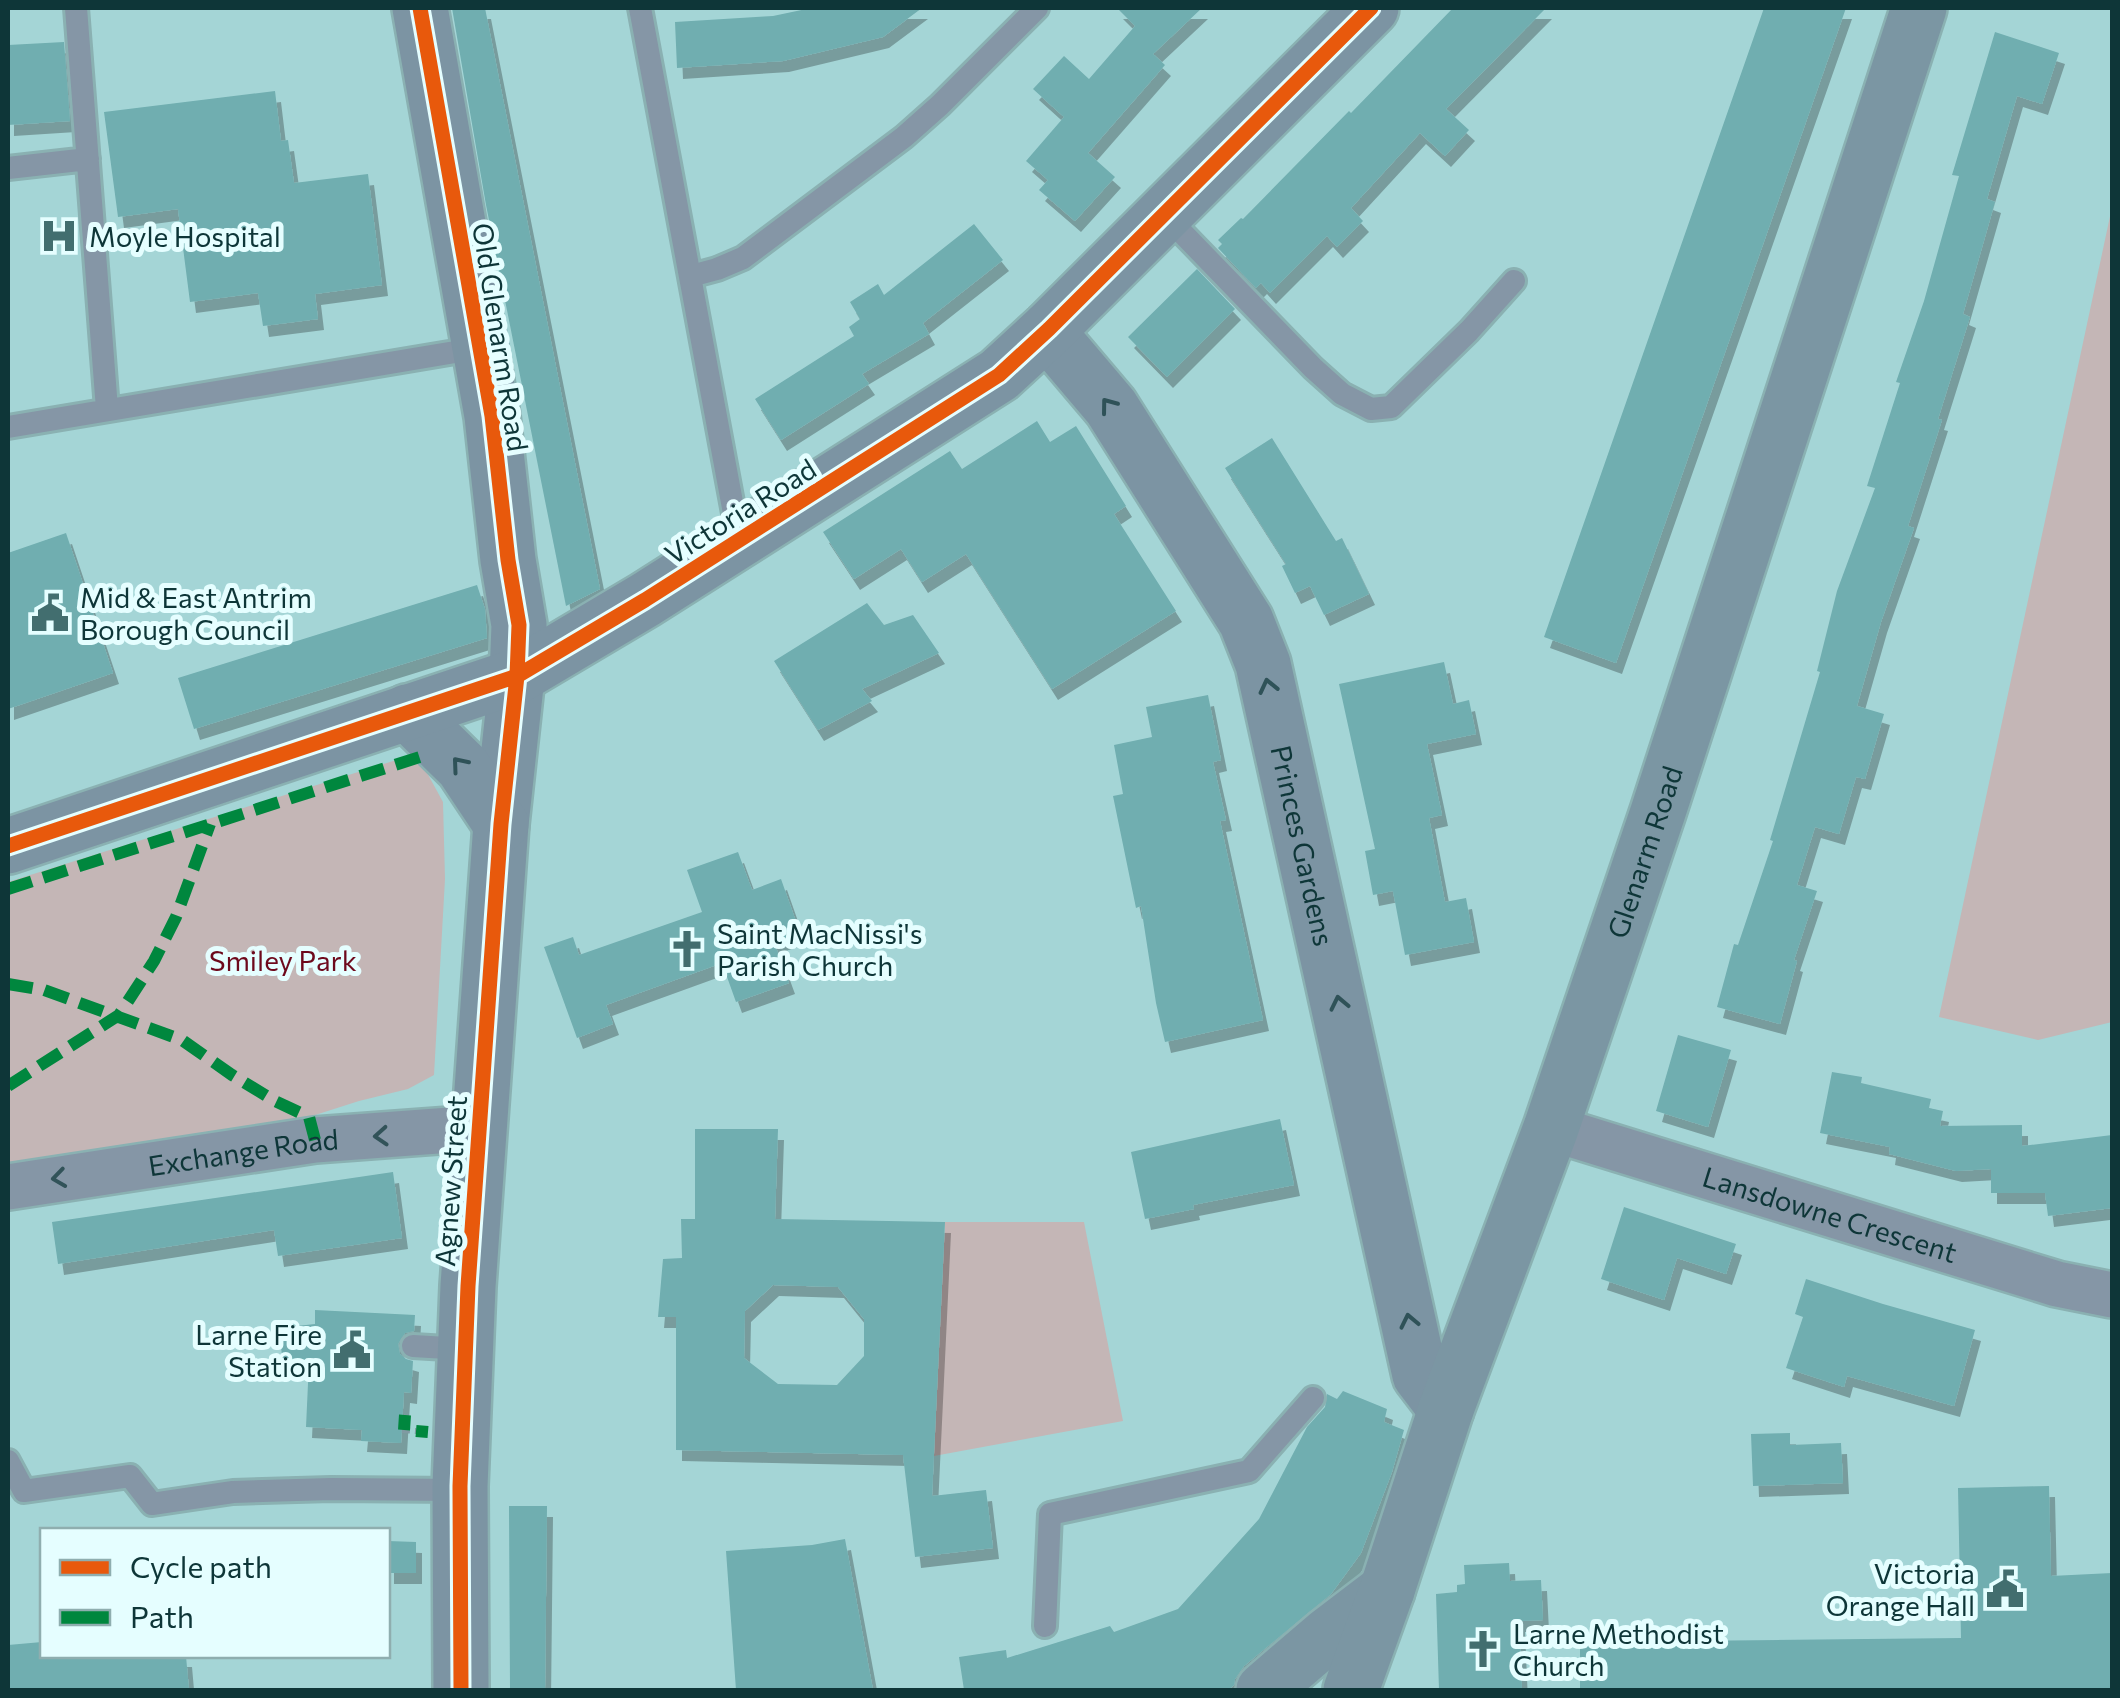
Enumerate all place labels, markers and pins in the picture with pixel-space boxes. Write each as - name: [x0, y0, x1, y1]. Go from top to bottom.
- hospital icon: Moyle Hospital: [38, 215, 80, 257]
- place label: Moyle Hospital: [89, 219, 281, 253]
- place label: Mid & East Antrim Borough Council: [80, 580, 312, 646]
- public building icon: Mid & East Antrim Borough Council: [29, 592, 71, 634]
- place label: Saint MacNissi's Parish Church: [717, 916, 923, 982]
- church icon: Saint MacNissi's Parish Church: [666, 928, 708, 970]
- place label: Larne Fire Station: [195, 1317, 322, 1383]
- public building icon: Larne Fire Station: [331, 1329, 373, 1371]
- place label: Victoria Orange Hall: [1826, 1556, 1975, 1622]
- public building icon: Victoria Orange Hall: [1984, 1568, 2026, 1610]
- place label: Larne Methodist Church: [1513, 1616, 1724, 1682]
- church icon: Larne Methodist Church: [1462, 1628, 1504, 1670]

